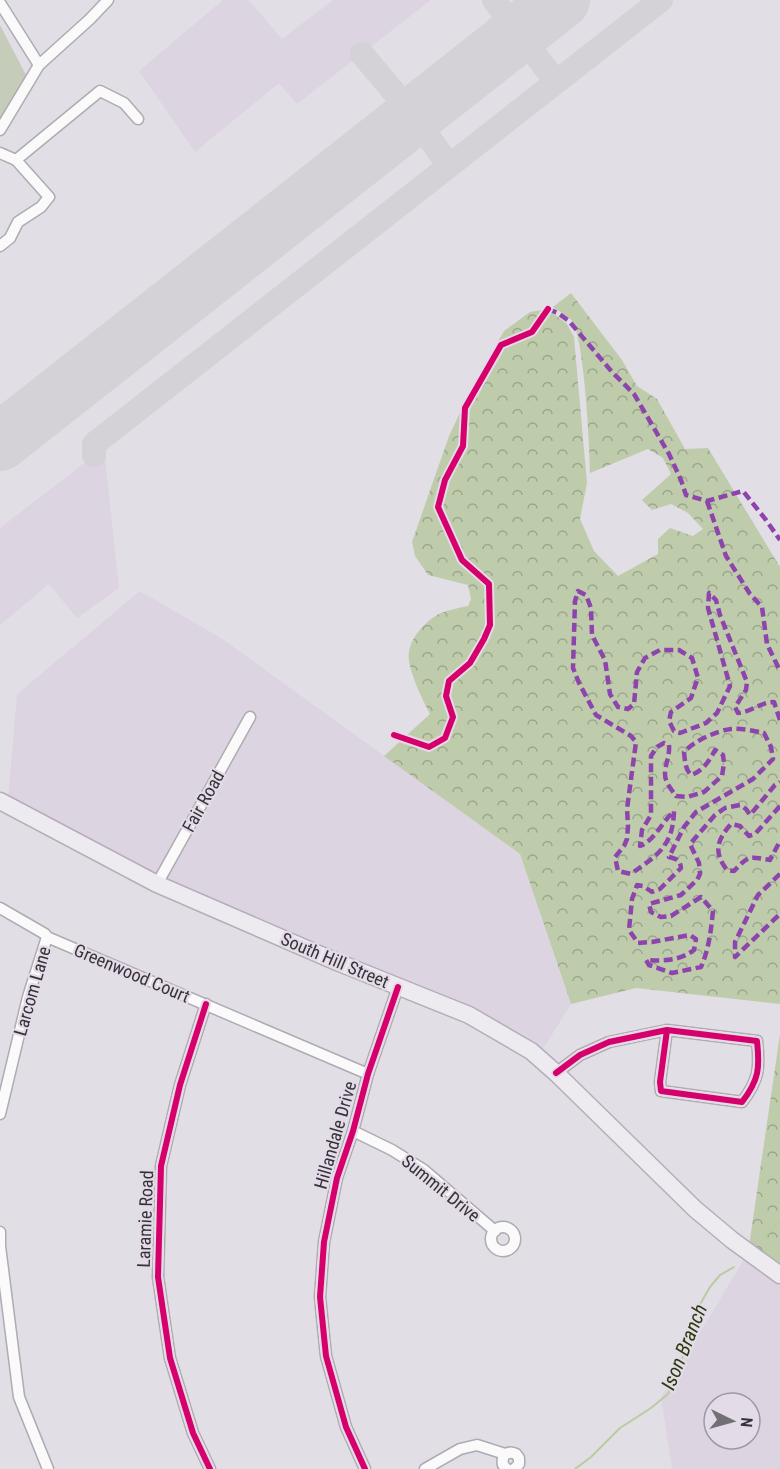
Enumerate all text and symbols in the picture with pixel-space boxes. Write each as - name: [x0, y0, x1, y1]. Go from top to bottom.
- street label: Fair Road: [178, 767, 228, 835]
- street label: South Hill Street: [278, 928, 392, 992]
- street label: Greenwood Court: [71, 939, 193, 1007]
- street label: Larcom Lane: [9, 944, 55, 1038]
- street label: Hillandale Drive: [310, 1079, 360, 1191]
- street label: Summit Drive: [398, 1150, 484, 1226]
- street label: Laramie Road: [133, 1170, 157, 1268]
- water label: Ison Branch: [656, 1301, 712, 1393]
- north arrow: [702, 1391, 762, 1451]
- text: N: [737, 1417, 756, 1428]

